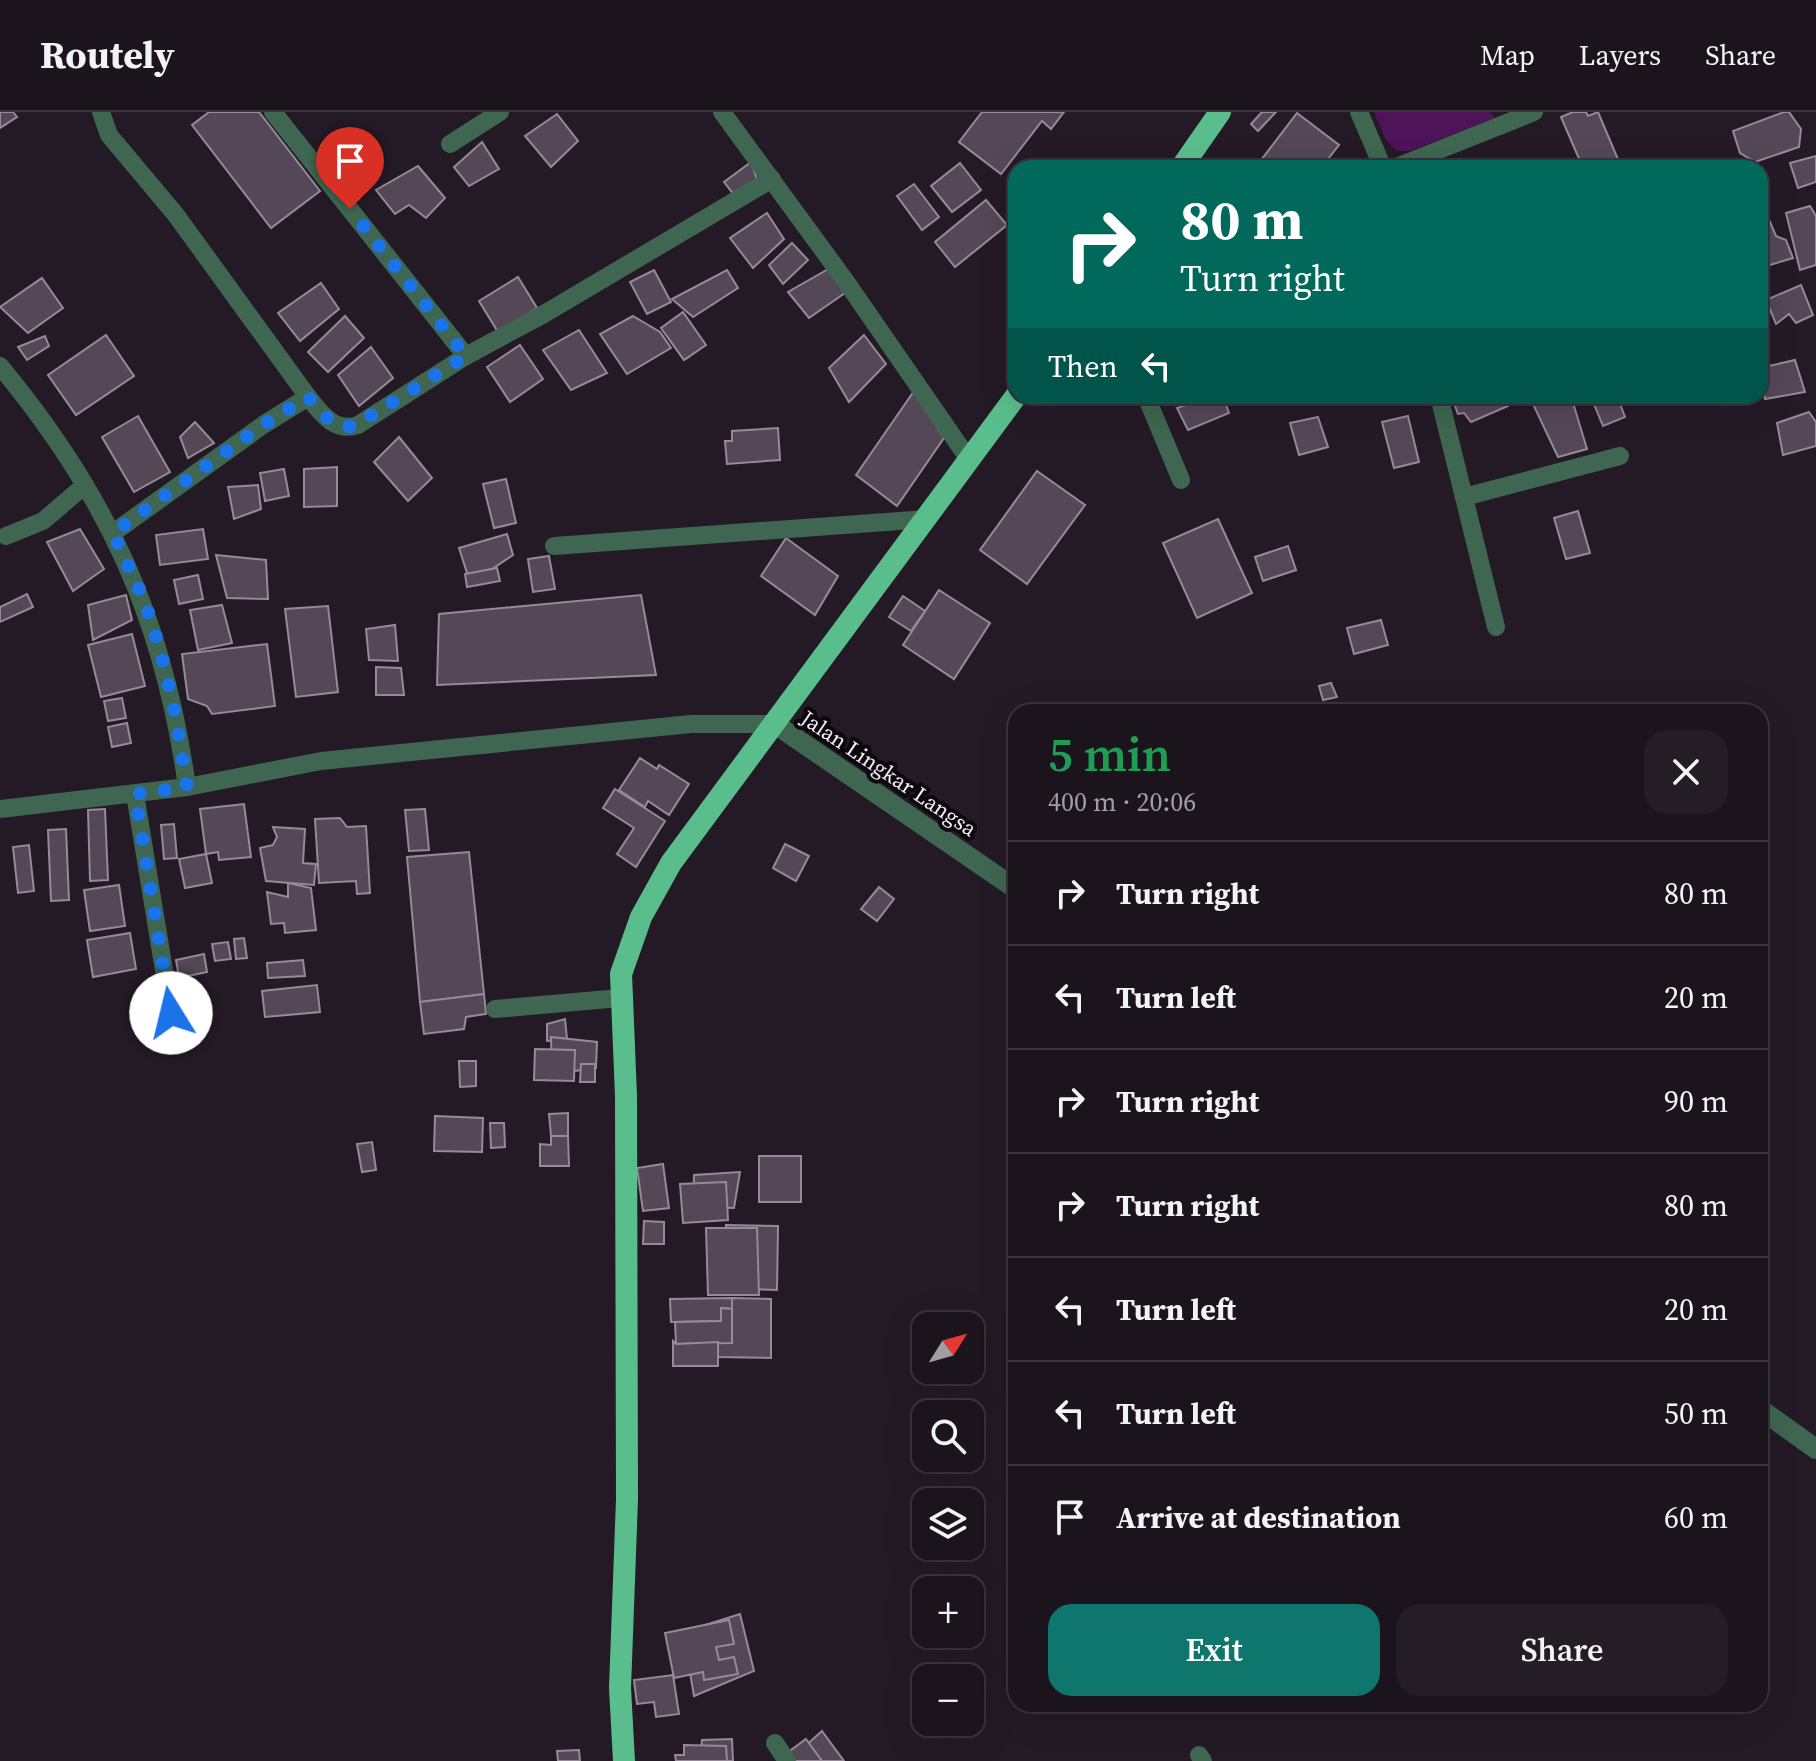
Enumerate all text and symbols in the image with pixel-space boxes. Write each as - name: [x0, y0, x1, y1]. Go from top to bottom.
- text: Routely: [40, 29, 175, 81]
- text: Map: [1480, 36, 1535, 74]
- text: Layers: [1579, 36, 1661, 74]
- text: Share: [1705, 36, 1776, 74]
- pin: [316, 127, 384, 209]
- icon: arrive: [328, 139, 372, 183]
- text: 80 m: [1180, 181, 1303, 258]
- icon: right: [1048, 192, 1152, 296]
- text: Turn right: [1180, 254, 1345, 303]
- icon: left: [1134, 344, 1178, 388]
- text: Then: [1048, 346, 1118, 387]
- street label: Jalan Lingkar Langsa: [794, 702, 983, 844]
- text: 5 min: [1048, 721, 1171, 787]
- button: close: [1644, 730, 1728, 814]
- text: 400 m · 20:06: [1048, 784, 1196, 820]
- icon: right: [1048, 871, 1092, 915]
- text: Turn right: [1116, 873, 1259, 914]
- text: 80 m: [1664, 873, 1728, 914]
- position arrow: [129, 971, 213, 1055]
- icon: left: [1048, 975, 1092, 1019]
- text: Turn left: [1116, 977, 1236, 1018]
- text: 20 m: [1664, 977, 1728, 1018]
- icon: right: [1048, 1079, 1092, 1123]
- text: Turn right: [1116, 1081, 1259, 1122]
- text: 90 m: [1664, 1081, 1728, 1122]
- icon: right: [1048, 1183, 1092, 1227]
- text: Turn right: [1116, 1185, 1259, 1226]
- text: 80 m: [1664, 1185, 1728, 1226]
- icon: left: [1048, 1287, 1092, 1331]
- text: Turn left: [1116, 1289, 1236, 1330]
- text: 20 m: [1664, 1289, 1728, 1330]
- north arrow: [912, 1312, 984, 1384]
- map controls: [912, 1312, 984, 1736]
- icon: left: [1048, 1391, 1092, 1435]
- text: Turn left: [1116, 1393, 1236, 1434]
- text: 50 m: [1664, 1393, 1728, 1434]
- button: search: [912, 1400, 984, 1472]
- button: layers: [912, 1488, 984, 1560]
- icon: arrive: [1048, 1495, 1092, 1539]
- text: Arrive at destination: [1116, 1497, 1401, 1538]
- text: 60 m: [1664, 1497, 1728, 1538]
- button: +: [912, 1576, 984, 1648]
- button: Exit: [1048, 1604, 1380, 1696]
- button: Share: [1396, 1604, 1728, 1696]
- button: −: [912, 1664, 984, 1736]

